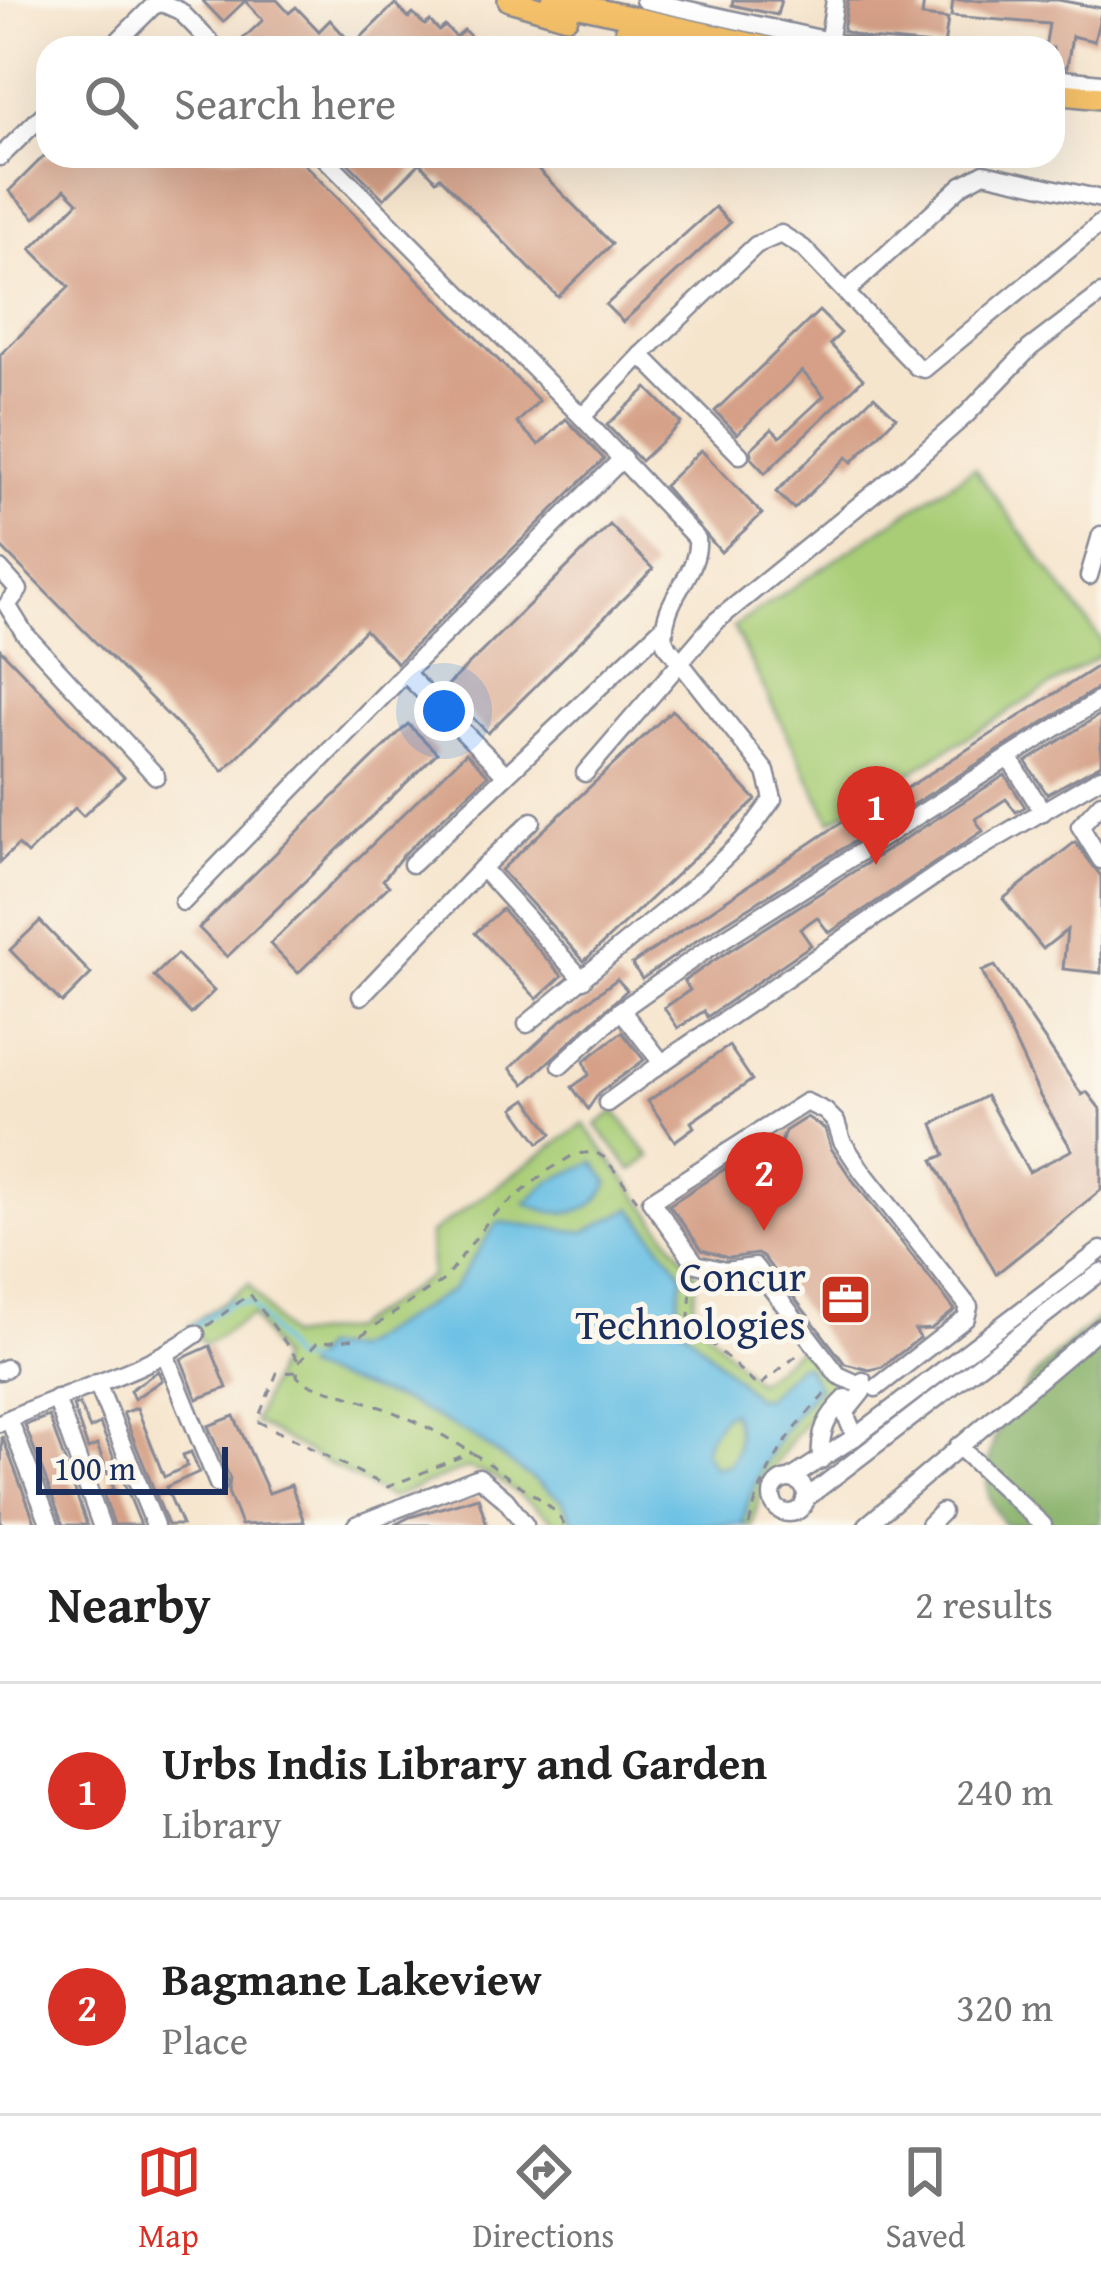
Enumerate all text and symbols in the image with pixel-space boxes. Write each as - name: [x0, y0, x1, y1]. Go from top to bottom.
- search box: [36, 36, 1065, 168]
- icon: search: [78, 69, 144, 135]
- text: Search here: [174, 70, 396, 135]
- your location: [414, 681, 474, 741]
- pin: 1: [837, 766, 915, 865]
- pin: 2: [725, 1132, 803, 1231]
- place label: Concur Technologies: [576, 1245, 806, 1354]
- office icon: Concur Technologies: [817, 1271, 873, 1327]
- scale bar: [36, 1441, 228, 1494]
- text: 100 m: [54, 1444, 136, 1492]
- text: Nearby: [48, 1566, 211, 1641]
- text: 2 results: [915, 1575, 1053, 1632]
- text: Urbs Indis Library and Garden: [162, 1730, 767, 1795]
- text: 1: [77, 1762, 97, 1819]
- text: 240 m: [956, 1762, 1053, 1819]
- text: Library: [162, 1795, 282, 1852]
- text: Bagmane Lakeview: [162, 1946, 542, 2011]
- text: 2: [77, 1978, 97, 2035]
- text: 320 m: [956, 1978, 1053, 2035]
- text: Place: [162, 2011, 248, 2068]
- tab: Map: [136, 2139, 202, 2259]
- tab: Directions: [473, 2139, 614, 2259]
- tab: Saved: [886, 2139, 965, 2259]

